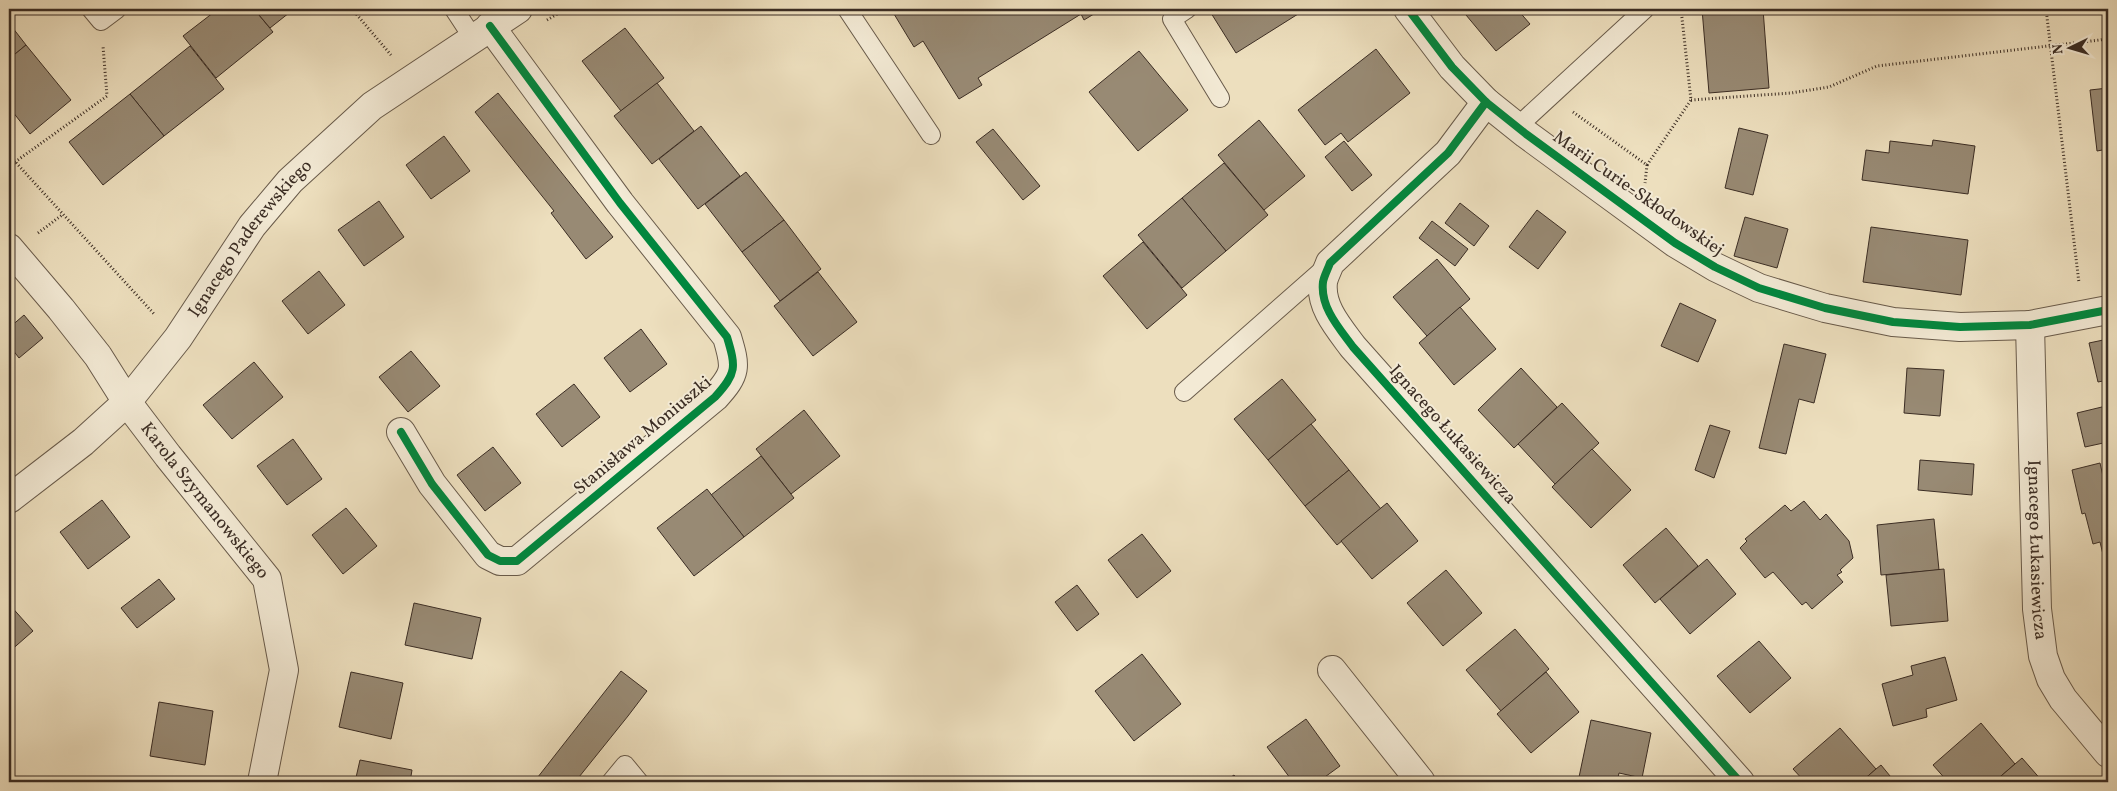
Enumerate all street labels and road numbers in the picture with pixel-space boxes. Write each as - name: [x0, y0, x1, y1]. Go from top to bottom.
- street label: Marii Curie-Skłodowskiej: [1548, 125, 1728, 263]
- street label: Ignacego Paderewskiego: [182, 154, 318, 322]
- street label: Ignacego Łukasiewicza: [1382, 360, 1522, 510]
- street label: Stanisława Moniuszki: [568, 371, 718, 501]
- street label: Karola Szymanowskiego: [134, 417, 275, 585]
- street label: Ignacego Łukasiewicza: [2021, 460, 2053, 641]

